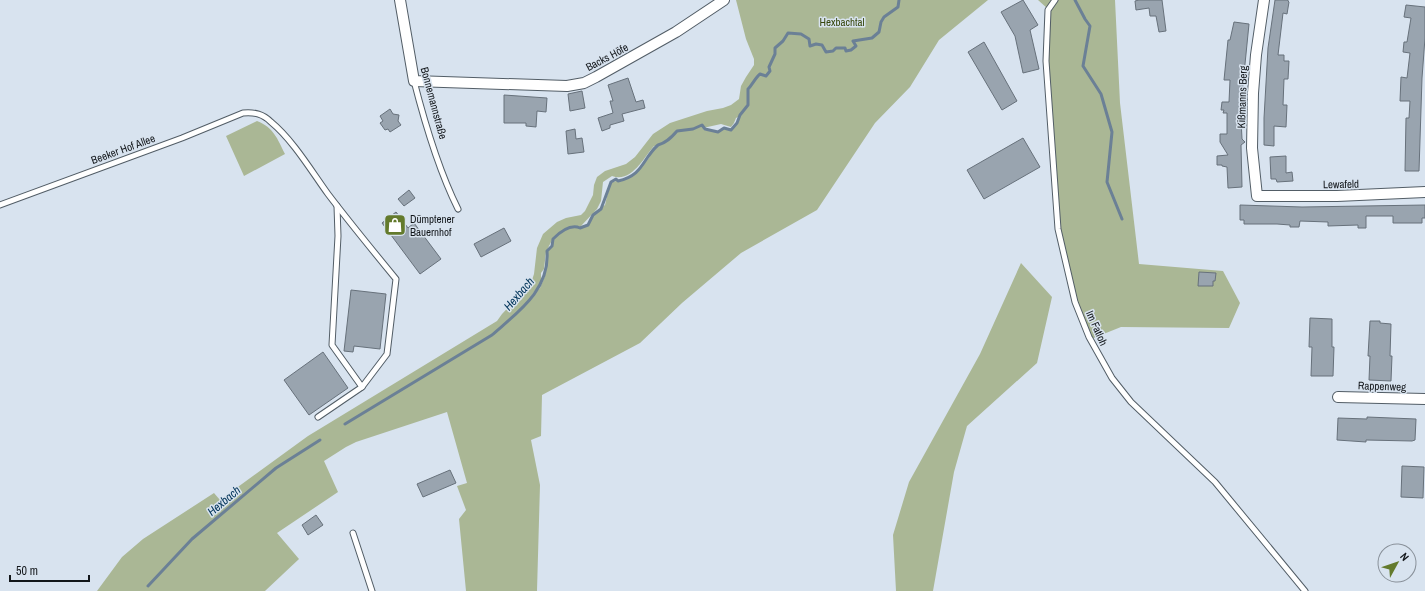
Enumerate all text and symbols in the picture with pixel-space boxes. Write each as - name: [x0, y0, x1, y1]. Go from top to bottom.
- park label: Hexbachtal: [819, 15, 865, 29]
- street label: Backs Höfe: [583, 40, 631, 74]
- street label: Bonnemannstraße: [418, 65, 450, 141]
- street label: Kißmanns Berg: [1234, 65, 1250, 129]
- street label: Beeker Hof Allee: [89, 131, 157, 167]
- street label: Lewafeld: [1323, 177, 1359, 191]
- shop icon: Dümptener Bauernhof: [382, 212, 408, 238]
- place label: Dümptener Bauernhof: [410, 212, 455, 239]
- water label: Hexbach: [500, 274, 538, 314]
- street label: Im Fatloh: [1083, 308, 1111, 348]
- street label: Rappenweg: [1358, 378, 1406, 394]
- water label: Hexbach: [204, 482, 244, 520]
- north arrow: [1377, 543, 1417, 583]
- text: N: [1397, 550, 1412, 564]
- scale bar: [10, 557, 89, 583]
- text: 50 m: [16, 563, 38, 579]

